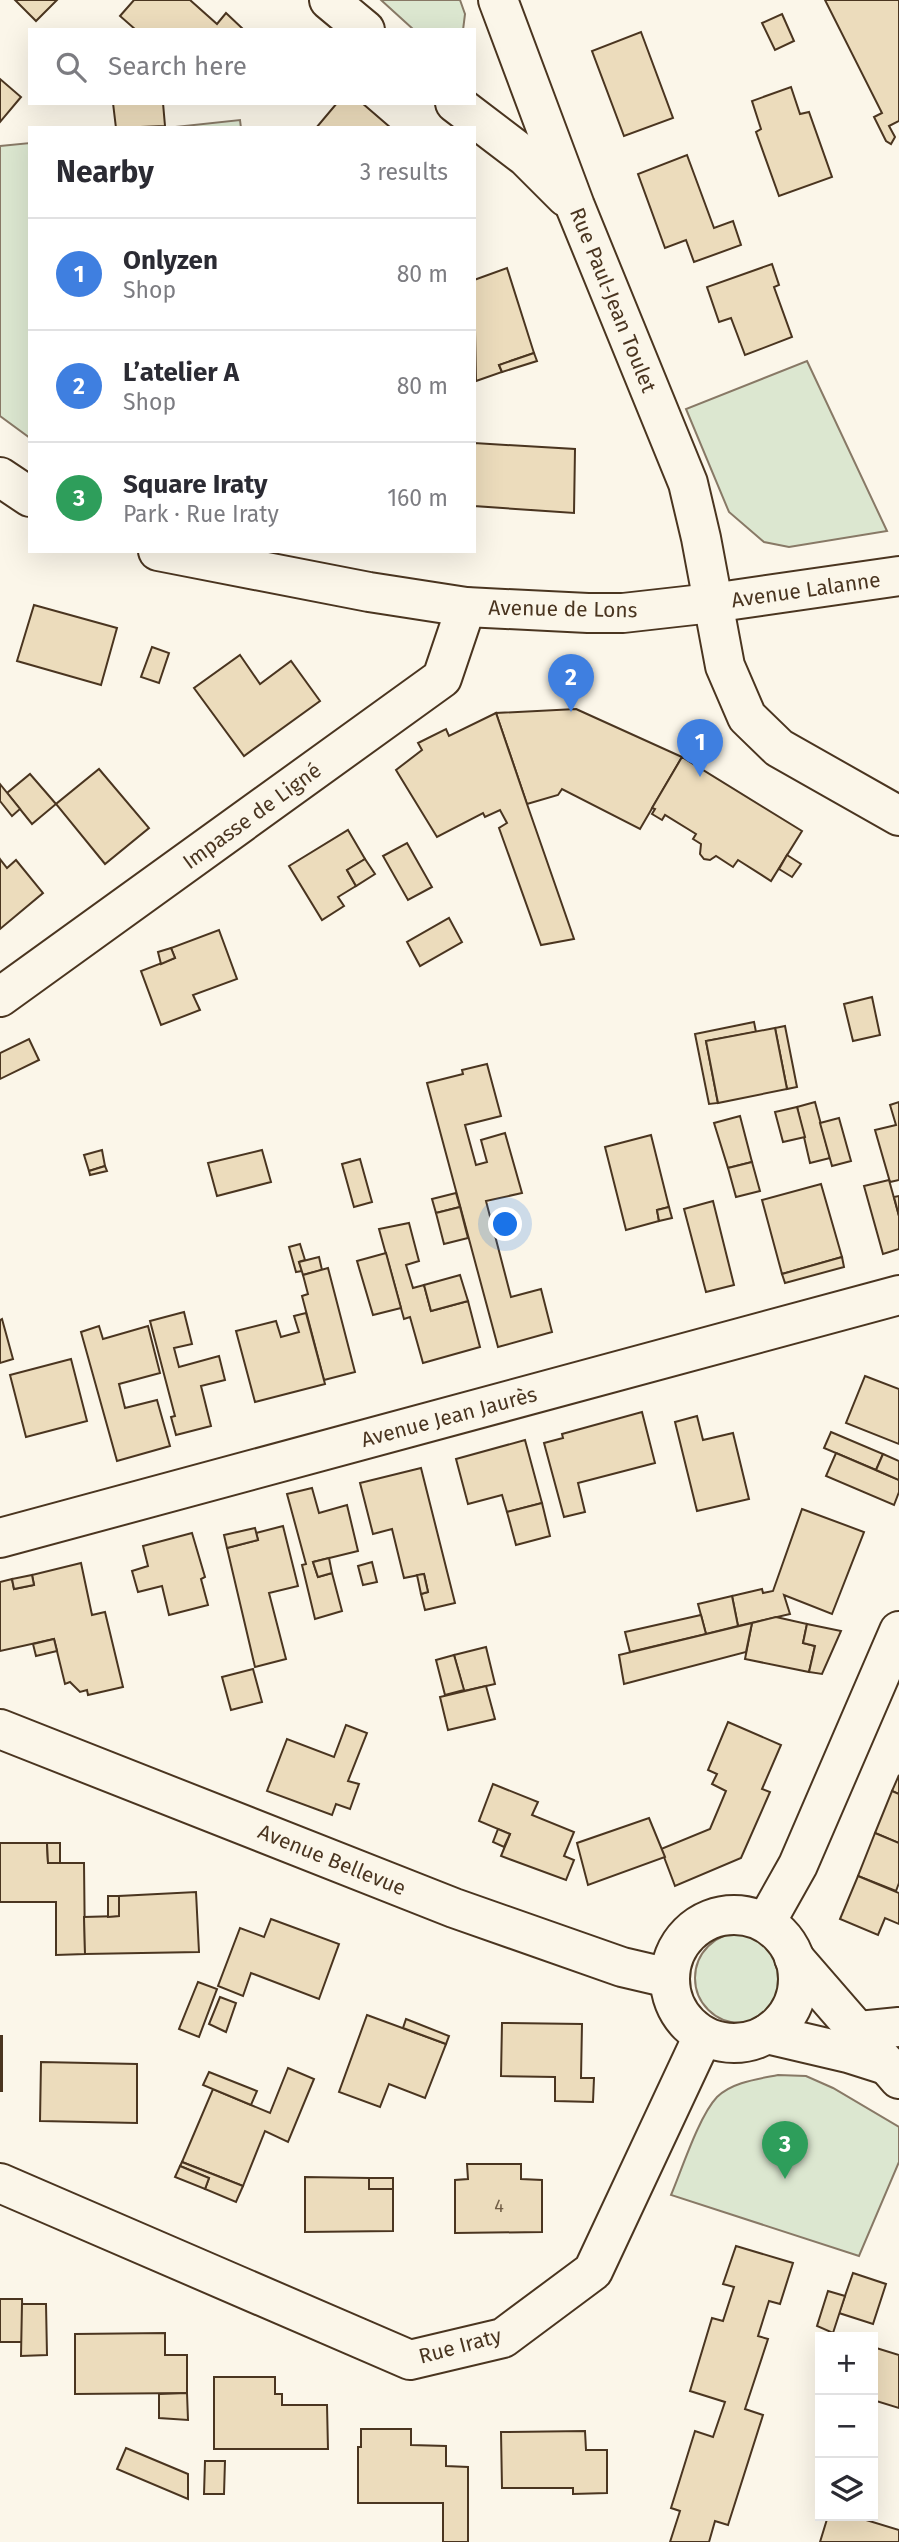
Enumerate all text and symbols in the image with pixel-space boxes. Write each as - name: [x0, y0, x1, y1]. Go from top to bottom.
- search box: [28, 28, 476, 105]
- icon: search: [52, 48, 90, 86]
- text: Search here: [108, 51, 247, 82]
- text: Nearby: [56, 154, 154, 190]
- text: 3 results: [360, 158, 448, 186]
- street label: Rue Paul-Jean Toulet: [564, 204, 662, 397]
- text: Onlyzen: [123, 245, 218, 276]
- text: 1: [74, 260, 84, 288]
- text: 80 m: [397, 260, 448, 288]
- text: Shop: [123, 276, 176, 304]
- text: L’atelier A: [123, 357, 239, 388]
- text: 2: [73, 372, 85, 400]
- text: 80 m: [397, 372, 448, 400]
- text: Shop: [123, 388, 176, 416]
- text: Square Iraty: [123, 469, 268, 500]
- text: 3: [73, 484, 85, 512]
- text: 160 m: [387, 484, 448, 512]
- text: Park · Rue Iraty: [123, 500, 279, 528]
- street label: Avenue Lalanne: [730, 567, 882, 613]
- street label: Avenue de Lons: [488, 595, 638, 623]
- pin: 2: [548, 654, 594, 712]
- pin: 1: [677, 719, 723, 777]
- street label: Impasse de Ligné: [178, 757, 326, 875]
- your location: [488, 1207, 522, 1241]
- street label: Avenue Jean Jaurès: [358, 1381, 540, 1453]
- street label: Avenue Bellevue: [254, 1819, 410, 1901]
- pin: 3: [762, 2121, 808, 2179]
- house number: 4: [494, 2195, 504, 2217]
- street label: Rue Iraty: [416, 2322, 505, 2370]
- map controls: [815, 2332, 878, 2521]
- button: +: [815, 2332, 878, 2395]
- button: −: [815, 2395, 878, 2458]
- button: layers: [815, 2458, 878, 2521]

